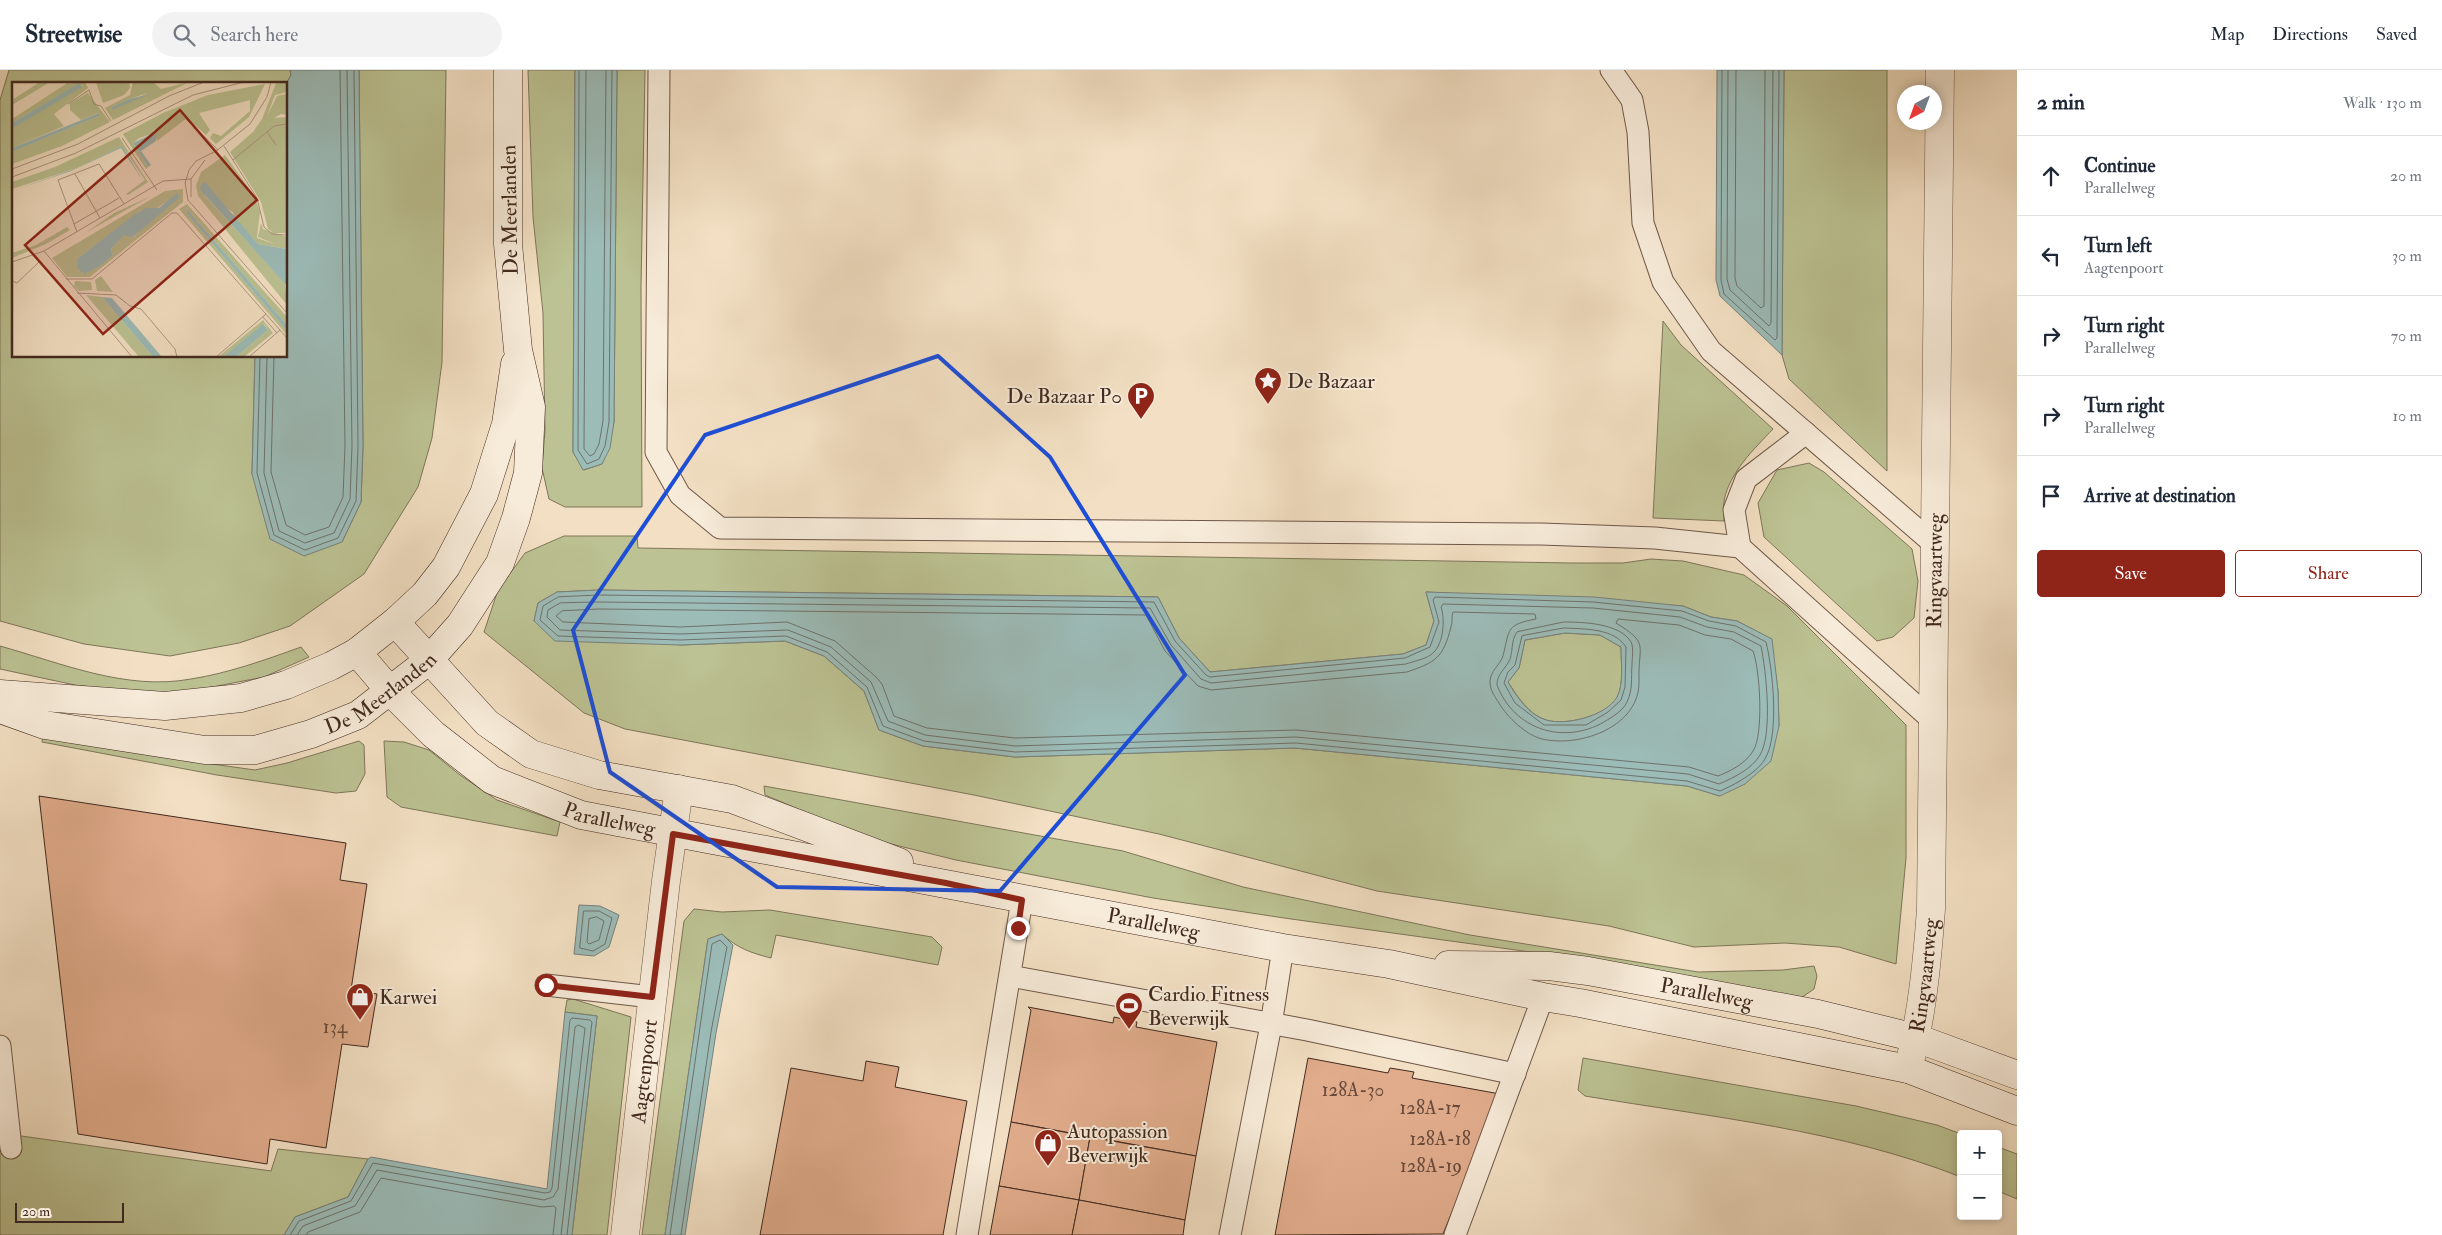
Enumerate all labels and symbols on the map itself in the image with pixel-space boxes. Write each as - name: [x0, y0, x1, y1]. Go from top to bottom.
- inset map: [12, 82, 288, 358]
- north arrow: [1897, 85, 1942, 130]
- street label: De Meerlanden: [495, 144, 525, 275]
- place icon: De Bazaar: [1253, 366, 1283, 405]
- place label: De Bazaar: [1287, 368, 1375, 395]
- parking icon: De Bazaar P0: [1126, 381, 1156, 420]
- place label: De Bazaar P0: [1007, 383, 1122, 410]
- street label: Ringvaartweg: [1921, 513, 1949, 629]
- street label: De Meerlanden: [321, 647, 443, 741]
- street label: Parallelweg: [559, 796, 658, 842]
- street label: Parallelweg: [1105, 901, 1203, 946]
- route end: [1007, 917, 1030, 940]
- street label: Ringvaartweg: [1903, 917, 1944, 1035]
- street label: Parallelweg: [1658, 971, 1756, 1015]
- route start: [535, 974, 558, 997]
- place label: Cardio Fitness Beverwijk: [1148, 981, 1269, 1032]
- shop icon: Karwei: [345, 982, 375, 1021]
- place label: Karwei: [379, 984, 438, 1011]
- sports icon: Cardio Fitness Beverwijk: [1114, 991, 1144, 1030]
- house number: 134: [323, 1015, 348, 1039]
- street label: Aagtenpoort: [624, 1018, 663, 1125]
- house number: 128A-30: [1322, 1078, 1384, 1102]
- house number: 128A-17: [1400, 1096, 1461, 1120]
- place label: Autopassion Beverwijk: [1066, 1118, 1168, 1169]
- house number: 128A-18: [1409, 1127, 1471, 1151]
- shop icon: Autopassion Beverwijk: [1033, 1128, 1063, 1167]
- house number: 128A-19: [1400, 1154, 1462, 1178]
- scale bar: [15, 1200, 124, 1223]

